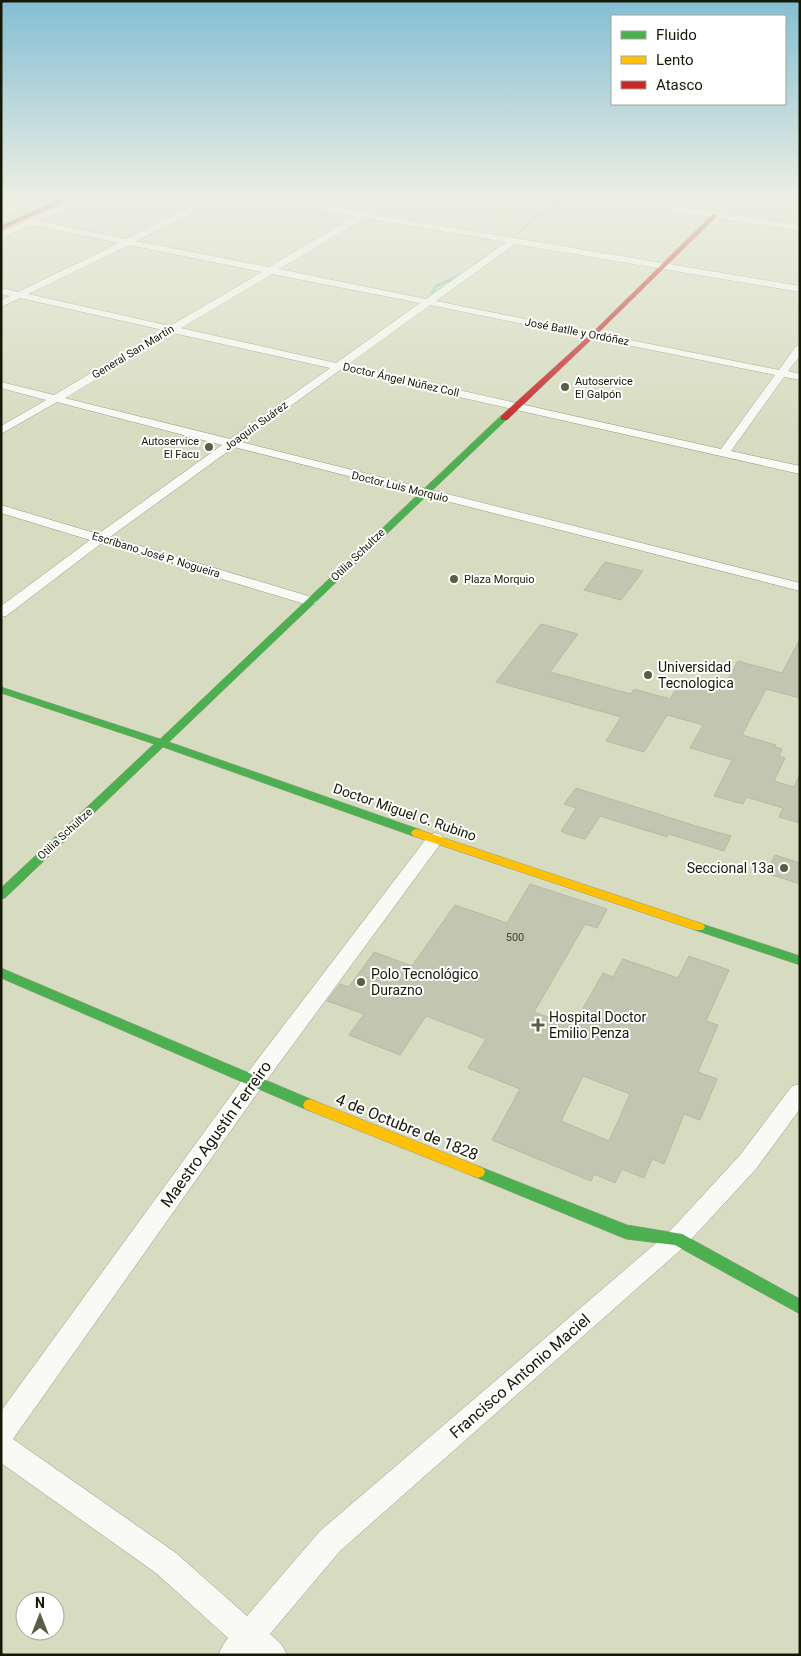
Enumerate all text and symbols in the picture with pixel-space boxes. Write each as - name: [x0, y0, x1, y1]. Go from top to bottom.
- legend: [611, 15, 786, 105]
- text: Fluido: [656, 26, 697, 44]
- text: Lento: [656, 51, 694, 69]
- text: Atasco: [656, 76, 703, 94]
- street label: José Batlle y Ordóñez: [524, 316, 631, 349]
- street label: General San Martín: [90, 322, 176, 382]
- street label: Doctor Ángel Núñez Coll: [342, 360, 460, 400]
- place label: Autoservice El Galpón: [575, 375, 633, 401]
- marker: Autoservice El Galpón: [559, 381, 571, 393]
- street label: Joaquín Suárez: [222, 398, 291, 453]
- place label: Autoservice El Facu: [141, 435, 199, 461]
- marker: Autoservice El Facu: [203, 441, 215, 453]
- street label: Doctor Luis Morquio: [350, 469, 450, 505]
- street label: Otilia Schultze: [328, 526, 388, 584]
- street label: Escribano José P. Nogueira: [90, 529, 222, 581]
- marker: Plaza Morquio: [448, 573, 460, 585]
- place label: Plaza Morquio: [464, 573, 535, 586]
- place label: Universidad Tecnologica: [658, 659, 734, 691]
- marker: Universidad Tecnologica: [642, 669, 654, 681]
- street label: Doctor Miguel C. Rubino: [331, 780, 479, 844]
- street label: Otilia Schultze: [35, 805, 95, 863]
- place label: Seccional 13a: [687, 860, 774, 876]
- marker: Seccional 13a: [778, 862, 790, 874]
- house number: 500: [506, 931, 524, 944]
- place label: Polo Tecnológico Durazno: [371, 966, 478, 998]
- marker: Polo Tecnológico Durazno: [355, 976, 367, 988]
- place label: Hospital Doctor Emilio Penza: [549, 1009, 646, 1041]
- marker: Hospital Doctor Emilio Penza: [531, 1018, 545, 1032]
- street label: Maestro Agustín Ferreiro: [157, 1057, 275, 1211]
- street label: 4 de Octubre de 1828: [333, 1090, 481, 1164]
- street label: Francisco Antonio Maciel: [446, 1310, 594, 1442]
- north arrow: [15, 1591, 65, 1641]
- text: N: [35, 1595, 45, 1611]

